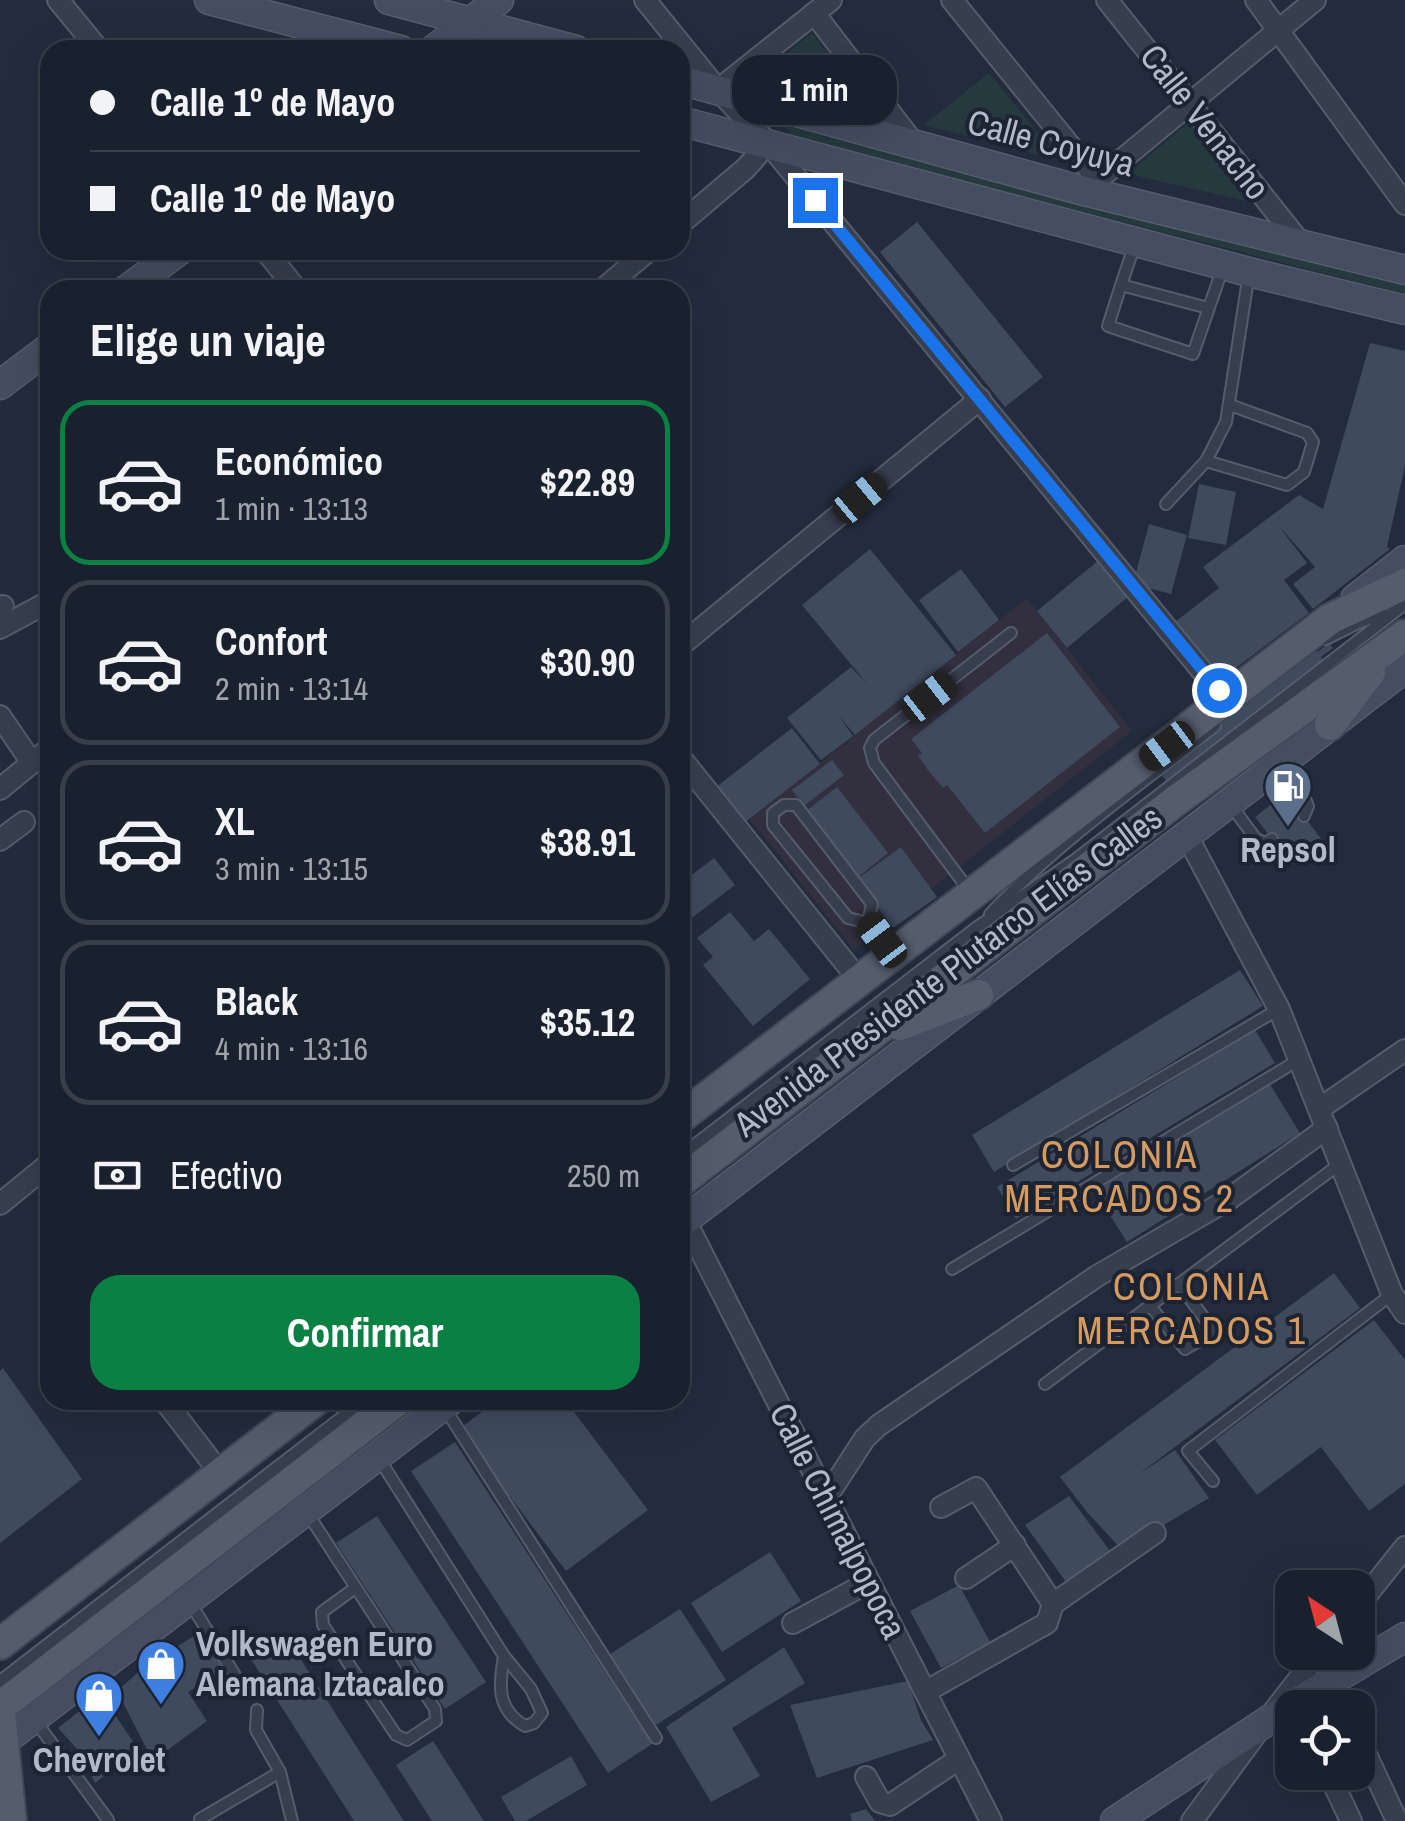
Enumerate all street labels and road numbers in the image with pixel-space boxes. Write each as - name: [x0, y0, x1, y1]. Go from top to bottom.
- street label: Calle Venacho: [1130, 34, 1281, 209]
- street label: Calle Coyuya: [963, 98, 1140, 187]
- street label: Avenida Presidente Plutarco Elías Calles: [723, 794, 1171, 1148]
- street label: Calle Chimalpopoca: [759, 1395, 918, 1647]

